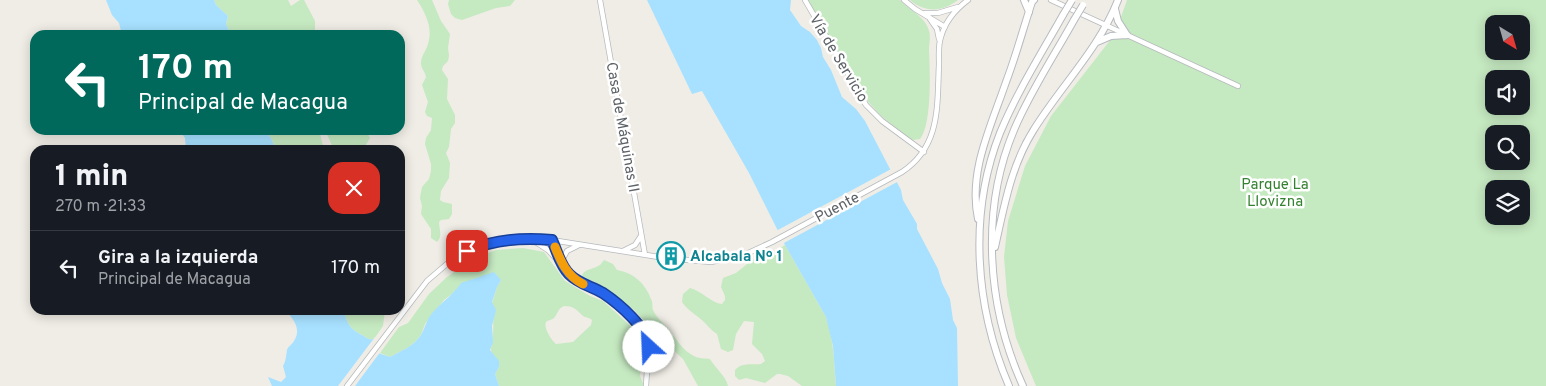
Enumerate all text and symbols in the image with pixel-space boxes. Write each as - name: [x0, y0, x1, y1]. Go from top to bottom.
- street label: Vía de Servicio: [804, 11, 871, 106]
- north arrow: [1485, 15, 1530, 60]
- map controls: [1485, 15, 1530, 225]
- text: 170 m: [138, 47, 233, 91]
- icon: left: [55, 50, 120, 115]
- street label: Casa de Máquinas II: [601, 61, 642, 194]
- button: sound: [1485, 70, 1530, 115]
- text: Principal de Macagua: [138, 90, 348, 117]
- button: search: [1485, 125, 1530, 170]
- text: 1 min: [55, 159, 128, 196]
- button: close: [328, 162, 380, 214]
- park label: Parque La Llovizna: [1241, 176, 1309, 212]
- button: layers: [1485, 180, 1530, 225]
- street label: Puente: [812, 189, 863, 228]
- text: 270 m · 21:33: [55, 197, 146, 217]
- pin: [446, 230, 488, 272]
- icon: arrive: [453, 237, 481, 265]
- building icon: Alcabala Nº 1: [656, 241, 686, 271]
- text: Gira a la izquierda: [98, 246, 258, 270]
- place label: Alcabala Nº 1: [690, 248, 783, 267]
- icon: left: [55, 254, 83, 282]
- text: 170 m: [331, 256, 380, 280]
- text: Principal de Macagua: [98, 270, 251, 290]
- position arrow: [622, 320, 674, 372]

